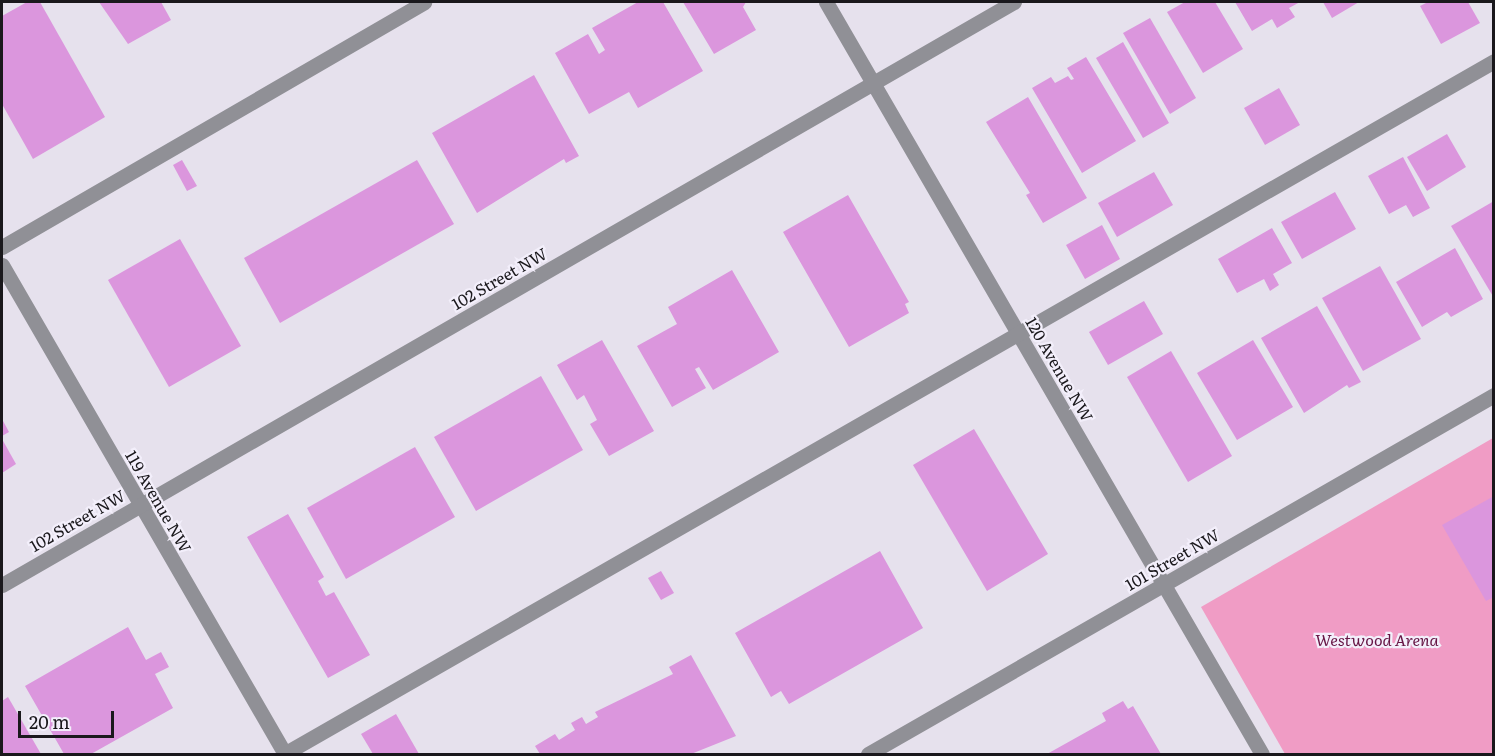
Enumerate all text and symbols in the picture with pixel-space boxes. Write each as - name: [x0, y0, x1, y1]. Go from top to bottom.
- street label: 102 Street NW: [448, 243, 550, 313]
- street label: 120 Avenue NW: [1022, 313, 1098, 425]
- street label: 119 Avenue NW: [122, 446, 196, 556]
- street label: 102 Street NW: [26, 485, 128, 555]
- street label: 101 Street NW: [1122, 524, 1222, 594]
- park label: Westwood Arena: [1315, 629, 1439, 649]
- scale bar: [21, 699, 117, 737]
- text: 20 m: [29, 708, 70, 735]

